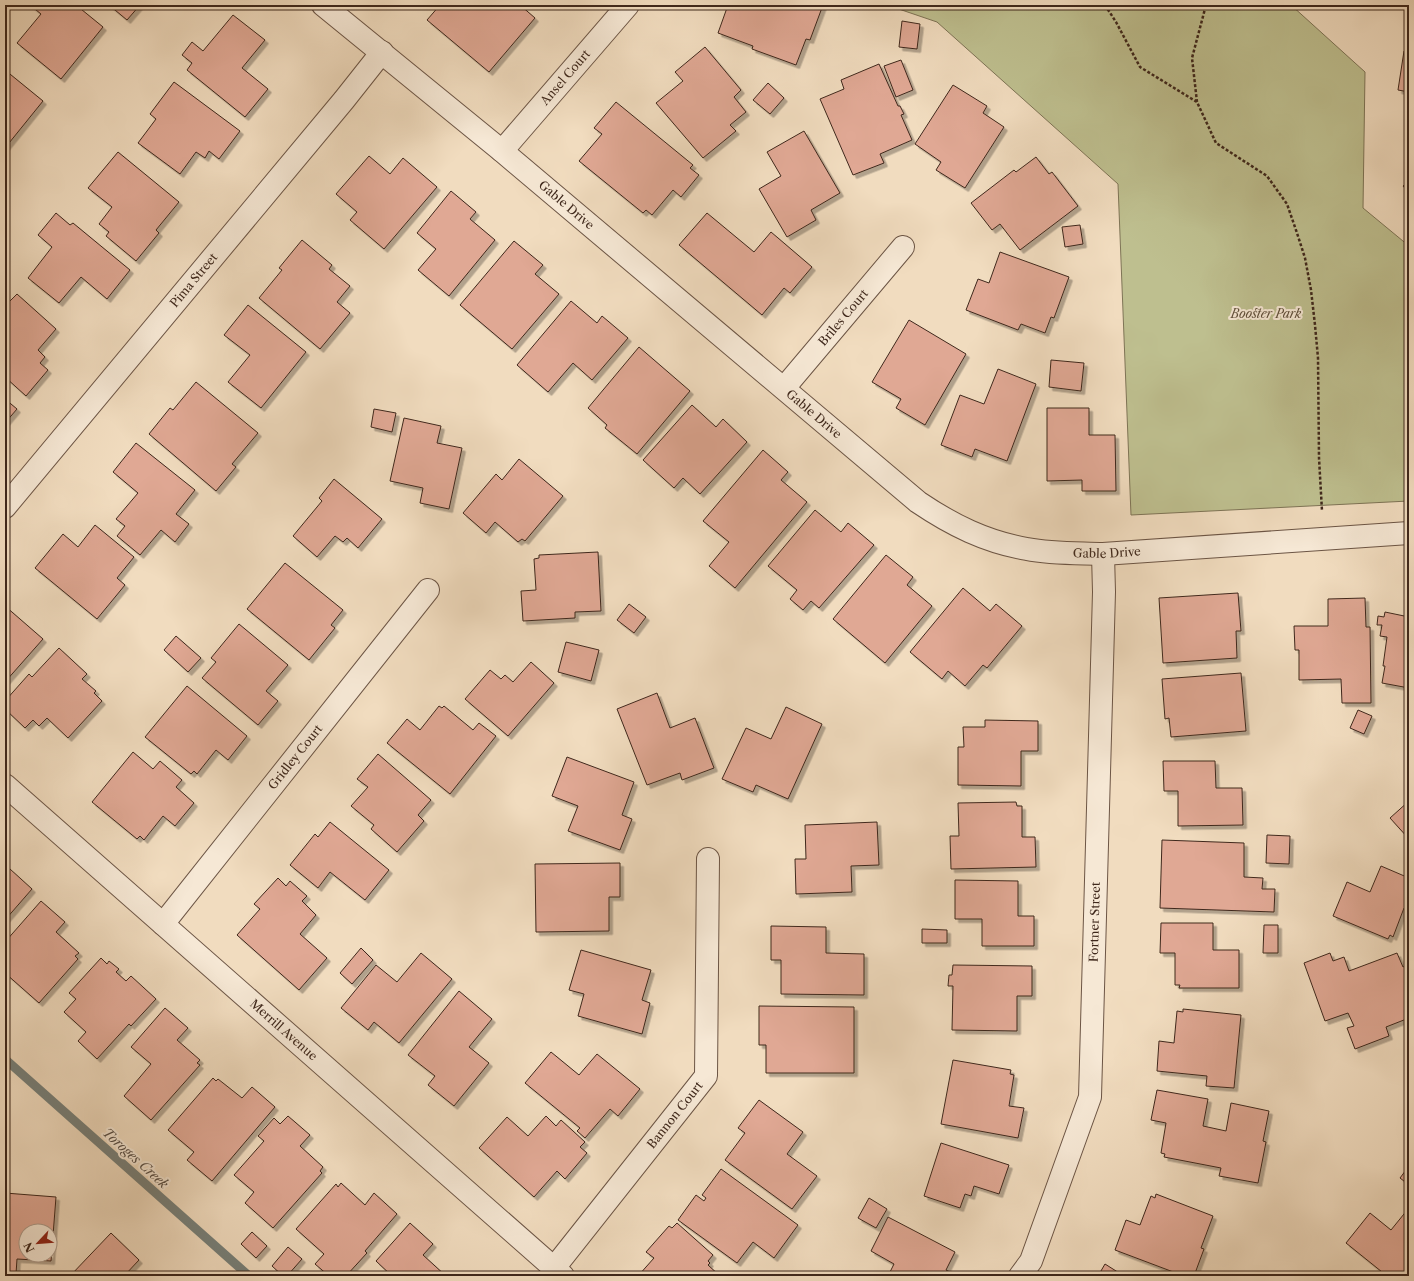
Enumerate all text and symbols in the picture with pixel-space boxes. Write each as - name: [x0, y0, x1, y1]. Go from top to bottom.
- street label: Ansel Court: [536, 46, 594, 109]
- street label: Gable Drive: [536, 177, 598, 233]
- street label: Pima Street: [166, 249, 221, 310]
- street label: Briles Court: [815, 286, 871, 349]
- park label: Booster Park: [1230, 306, 1302, 321]
- street label: Gable Drive: [783, 386, 845, 442]
- street label: Gable Drive: [1073, 543, 1141, 561]
- street label: Gridley Court: [265, 721, 326, 792]
- street label: Fortner Street: [1086, 881, 1103, 962]
- street label: Merrill Avenue: [247, 996, 321, 1064]
- street label: Bannon Court: [644, 1078, 706, 1151]
- water label: Toroges Creek: [100, 1124, 172, 1192]
- north arrow: [18, 1223, 58, 1263]
- text: N: [20, 1240, 37, 1255]

